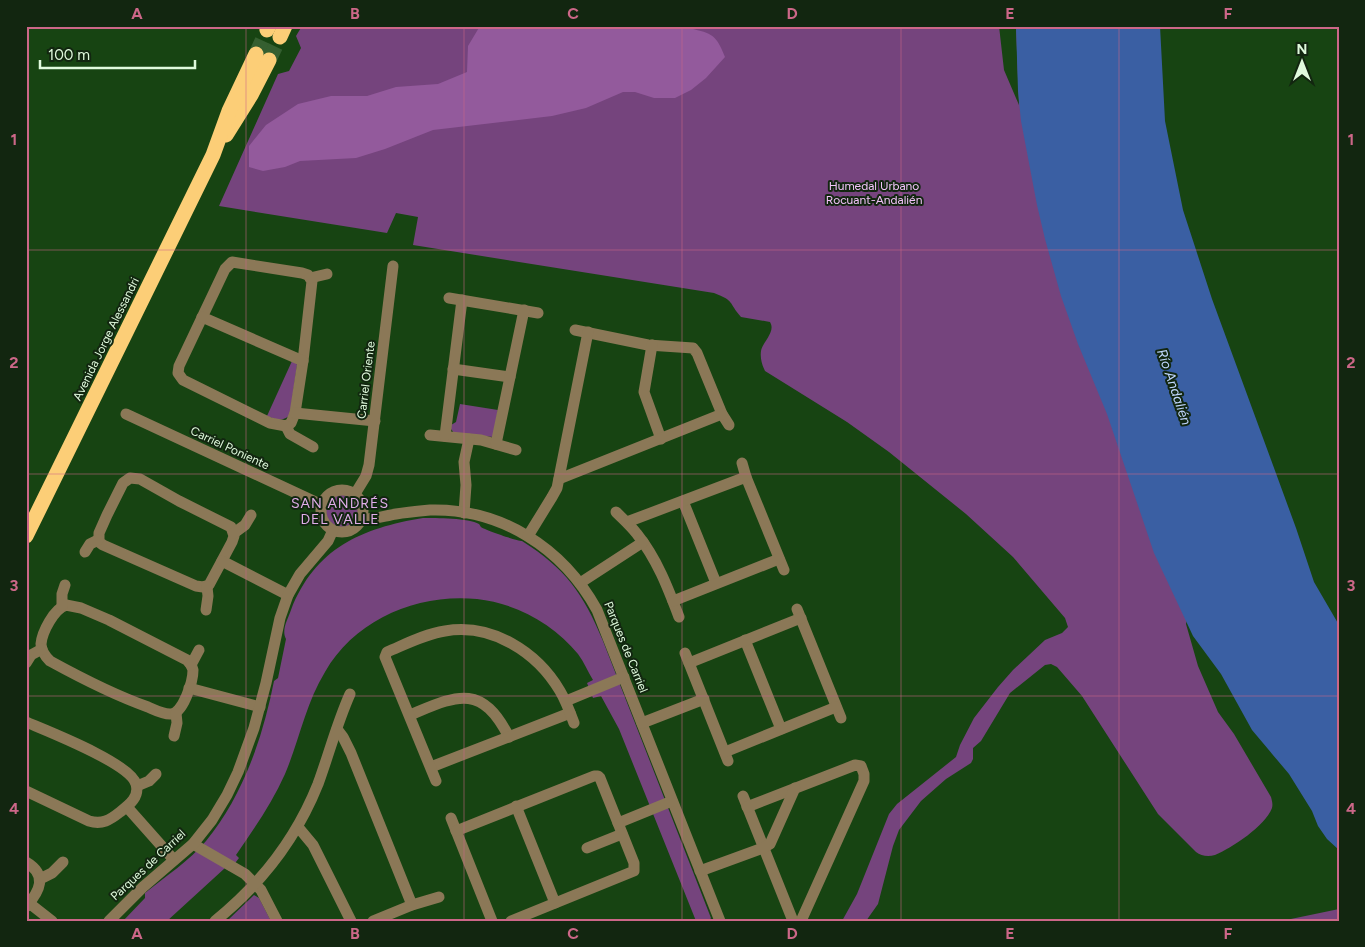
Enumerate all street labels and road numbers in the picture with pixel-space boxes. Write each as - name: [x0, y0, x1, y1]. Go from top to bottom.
- street label: Avenida Jorge Alessandri: [70, 275, 142, 403]
- street label: Carriel Oriente: [354, 340, 378, 420]
- street label: Carriel Poniente: [188, 424, 272, 473]
- street label: Parques de Carriel: [601, 599, 651, 695]
- street label: Parques de Carriel: [108, 827, 188, 903]

